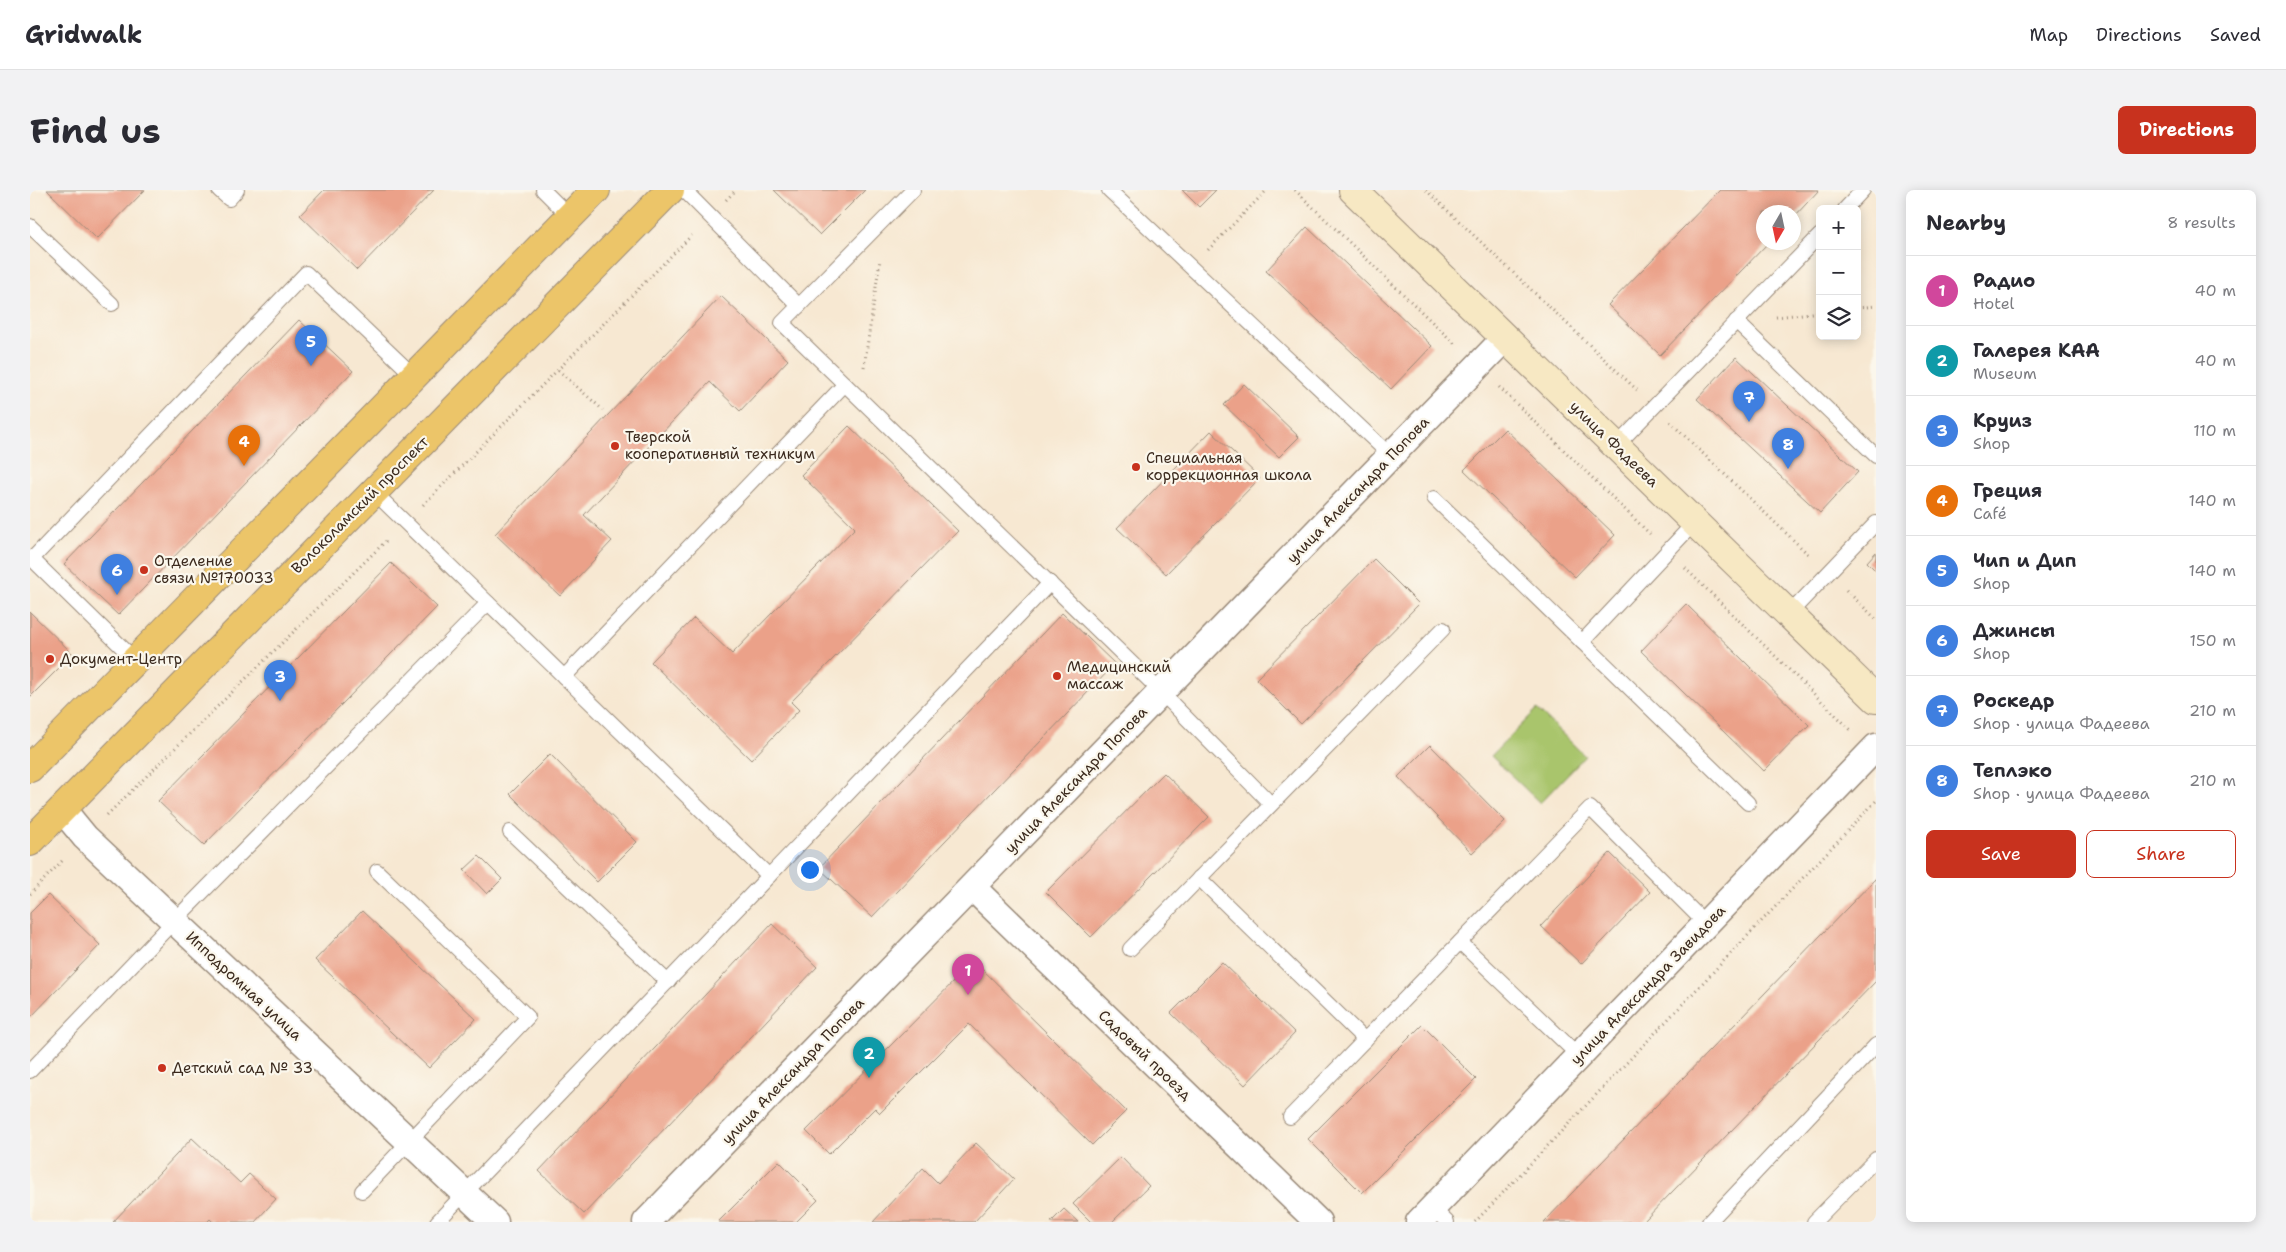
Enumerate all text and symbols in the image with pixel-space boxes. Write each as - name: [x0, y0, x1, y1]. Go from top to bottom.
- text: Gridwalk: [25, 19, 142, 51]
- text: Map: [2030, 23, 2068, 47]
- text: Directions: [2096, 23, 2182, 47]
- text: Saved: [2210, 23, 2261, 47]
- button: Directions: [2118, 106, 2256, 154]
- text: Find us: [30, 107, 161, 154]
- north arrow: [1756, 205, 1801, 250]
- map controls: [1816, 205, 1861, 340]
- button: +: [1816, 205, 1861, 250]
- text: Nearby: [1926, 209, 2006, 237]
- text: 8 results: [2167, 212, 2236, 233]
- button: −: [1816, 250, 1861, 295]
- text: Радио: [1973, 268, 2035, 293]
- text: 1: [1938, 280, 1946, 301]
- text: 40 m: [2194, 280, 2236, 301]
- text: Hotel: [1973, 293, 2014, 314]
- button: layers: [1816, 295, 1861, 340]
- pin: 5: [295, 325, 327, 366]
- text: Галерея КАА: [1973, 338, 2100, 363]
- text: 2: [1936, 350, 1948, 371]
- text: 40 m: [2194, 350, 2236, 371]
- text: Museum: [1973, 363, 2037, 384]
- pin: 7: [1733, 381, 1765, 422]
- street label: улица Фадеева: [1565, 396, 1663, 492]
- text: Круиз: [1973, 408, 2032, 433]
- street label: улица Александра Попова: [1282, 412, 1434, 568]
- text: 3: [1936, 420, 1948, 441]
- text: 110 m: [2193, 420, 2236, 441]
- pin: 4: [228, 425, 260, 466]
- place label: Тверской кооперативный техникум: [625, 427, 815, 464]
- pin: 8: [1772, 428, 1804, 469]
- street label: Волоколамский проспект: [287, 432, 433, 578]
- text: Shop: [1973, 433, 2010, 454]
- marker: Тверской кооперативный техникум: [609, 440, 621, 452]
- place label: Специальная коррекционная школа: [1146, 448, 1312, 485]
- marker: Специальная коррекционная школа: [1130, 461, 1142, 473]
- text: Греция: [1973, 478, 2042, 503]
- text: 4: [1936, 490, 1948, 511]
- text: 140 m: [2189, 490, 2236, 511]
- text: Café: [1973, 503, 2007, 524]
- text: Чип и Дип: [1973, 548, 2077, 573]
- place label: Отделение связи №170033: [154, 551, 274, 588]
- pin: 6: [101, 554, 133, 595]
- text: 5: [1937, 560, 1947, 581]
- text: 140 m: [2189, 560, 2236, 581]
- marker: Отделение связи №170033: [138, 564, 150, 576]
- text: Shop: [1973, 573, 2010, 594]
- text: Джинсы: [1973, 618, 2055, 643]
- text: 6: [1936, 630, 1948, 651]
- text: 150 m: [2189, 630, 2236, 651]
- text: Shop: [1973, 643, 2010, 664]
- place label: Документ-Центр: [60, 649, 182, 669]
- marker: Документ-Центр: [44, 653, 56, 665]
- place label: Медицинский массаж: [1067, 657, 1171, 694]
- pin: 3: [264, 660, 296, 701]
- marker: Медицинский массаж: [1051, 670, 1063, 682]
- text: Роскедр: [1973, 688, 2054, 713]
- text: 7: [1936, 700, 1948, 721]
- text: 210 m: [2189, 700, 2236, 721]
- street label: улица Александра Попова: [1000, 702, 1152, 858]
- text: Shop · улица Фадеева: [1973, 713, 2150, 734]
- text: Теплэко: [1973, 758, 2052, 783]
- text: 8: [1936, 770, 1948, 791]
- text: 210 m: [2189, 770, 2236, 791]
- text: Shop · улица Фадеева: [1973, 783, 2150, 804]
- button: Save: [1926, 830, 2076, 878]
- button: Share: [2086, 830, 2236, 878]
- your location: [797, 857, 823, 883]
- street label: улица Александра Завидова: [1566, 900, 1730, 1069]
- street label: Ипподромная улица: [182, 927, 307, 1046]
- pin: 1: [952, 954, 984, 995]
- street label: улица Александра Попова: [717, 993, 869, 1149]
- street label: Садовый проезд: [1094, 1005, 1196, 1105]
- pin: 2: [853, 1037, 885, 1078]
- place label: Детский сад № 33: [172, 1058, 313, 1078]
- marker: Детский сад № 33: [156, 1062, 168, 1074]

